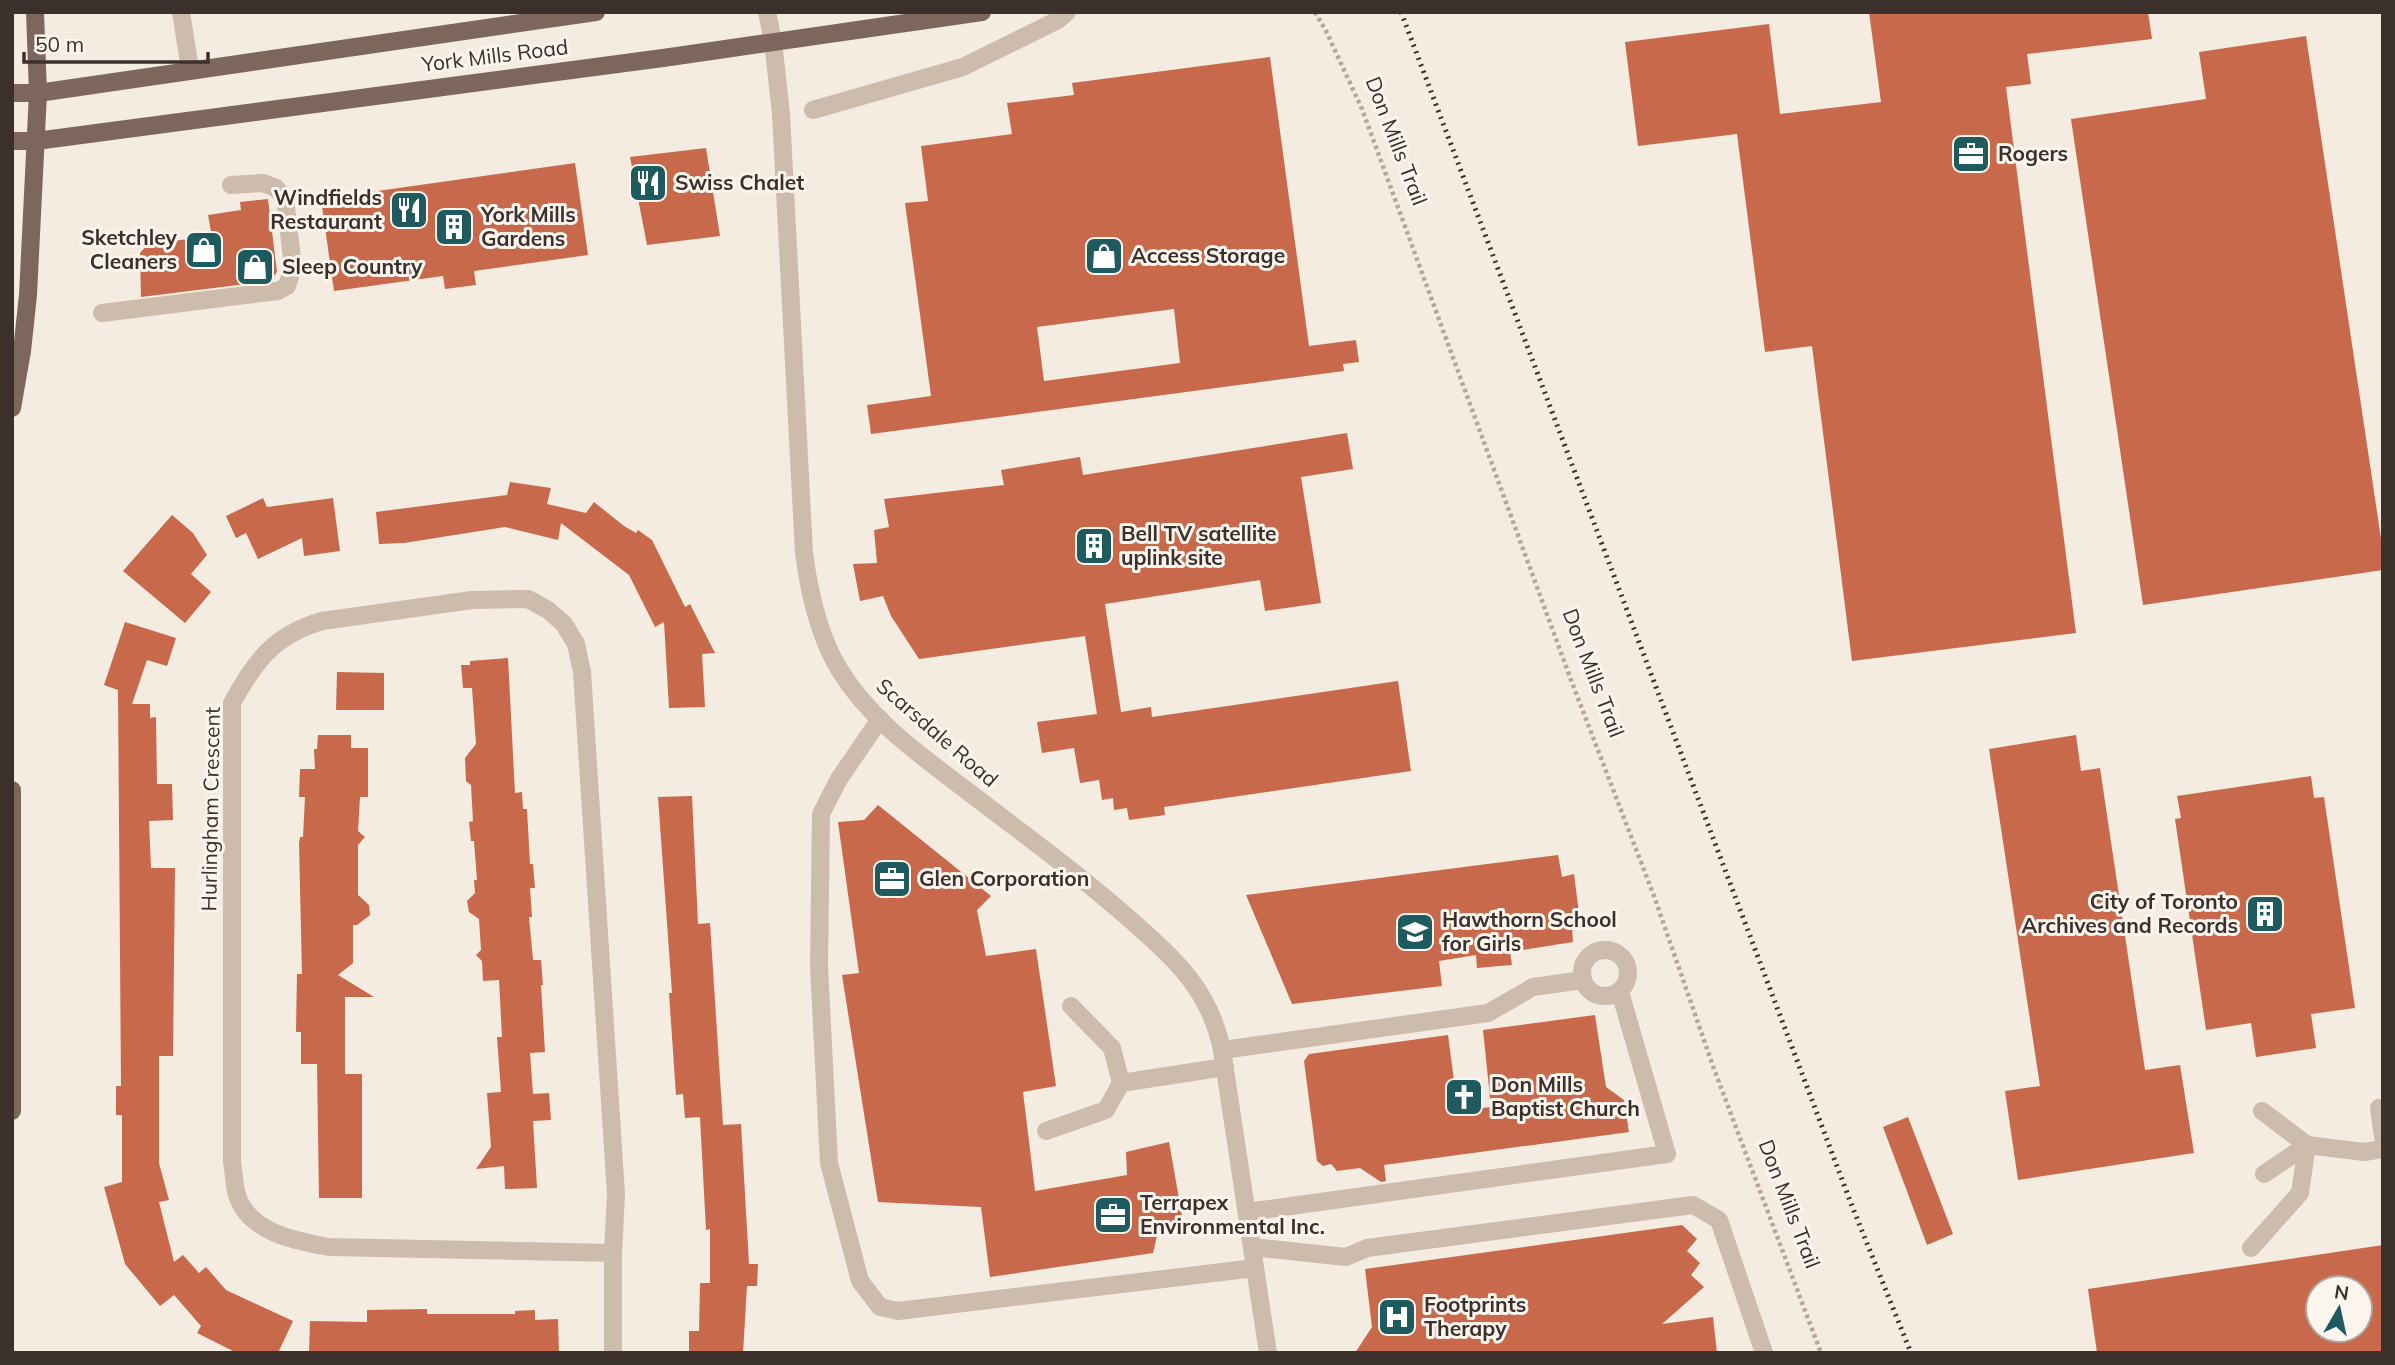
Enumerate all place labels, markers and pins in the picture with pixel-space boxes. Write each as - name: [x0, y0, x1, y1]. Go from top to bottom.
- office icon: Rogers: [1950, 133, 1992, 175]
- place label: Rogers: [1998, 140, 2068, 166]
- restaurant icon: Swiss Chalet: [627, 162, 669, 204]
- place label: Swiss Chalet: [675, 169, 804, 195]
- place label: Windfields Restaurant: [270, 184, 382, 234]
- restaurant icon: Windfields Restaurant: [388, 189, 430, 231]
- place label: York Mills Gardens: [480, 201, 576, 251]
- building icon: York Mills Gardens: [433, 206, 475, 248]
- place label: Sketchley Cleaners: [81, 224, 178, 274]
- shop icon: Sketchley Cleaners: [183, 229, 225, 271]
- shop icon: Access Storage: [1083, 235, 1125, 277]
- place label: Access Storage: [1131, 242, 1285, 268]
- shop icon: Sleep Country: [234, 246, 276, 288]
- place label: Sleep Country: [282, 253, 423, 279]
- place label: Bell TV satellite uplink site: [1121, 520, 1277, 570]
- building icon: Bell TV satellite uplink site: [1073, 525, 1115, 567]
- office icon: Glen Corporation: [871, 858, 913, 900]
- place label: Glen Corporation: [919, 865, 1089, 891]
- place label: City of Toronto Archives and Records: [2022, 888, 2238, 938]
- building icon: City of Toronto Archives and Records: [2244, 893, 2286, 935]
- place label: Hawthorn School for Girls: [1442, 906, 1617, 956]
- school or university icon: Hawthorn School for Girls: [1394, 911, 1436, 953]
- place label: Don Mills Baptist Church: [1491, 1071, 1640, 1121]
- church icon: Don Mills Baptist Church: [1443, 1076, 1485, 1118]
- place label: Terrapex Environmental Inc.: [1140, 1189, 1325, 1239]
- office icon: Terrapex Environmental Inc.: [1092, 1194, 1134, 1236]
- place label: Footprints Therapy: [1424, 1291, 1526, 1341]
- hospital icon: Footprints Therapy: [1376, 1296, 1418, 1338]

